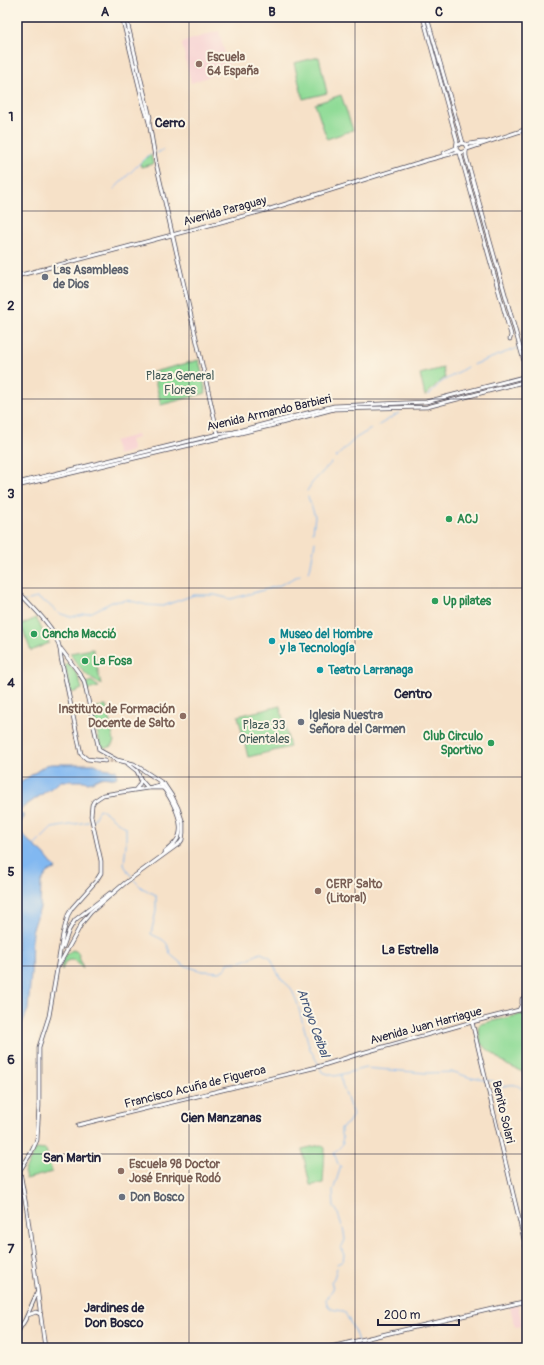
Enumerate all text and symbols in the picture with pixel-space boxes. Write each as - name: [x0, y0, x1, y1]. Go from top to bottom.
- text: A: [101, 4, 110, 20]
- text: B: [268, 4, 276, 20]
- text: C: [435, 4, 443, 20]
- place label: Escuela 64 España: [207, 50, 259, 79]
- marker: Escuela 64 España: [194, 59, 204, 69]
- text: 1: [8, 109, 14, 125]
- district label: Cerro: [155, 115, 185, 131]
- street label: Avenida Paraguay: [182, 193, 268, 229]
- place label: Las Asambleas de Dios: [53, 263, 129, 292]
- marker: Las Asambleas de Dios: [40, 272, 50, 282]
- text: 2: [7, 298, 15, 314]
- park label: Plaza General Flores: [146, 369, 214, 398]
- street label: Avenida Armando Barbieri: [205, 391, 333, 435]
- text: 3: [7, 486, 15, 502]
- place label: ACJ: [457, 512, 478, 527]
- marker: ACJ: [444, 514, 454, 524]
- place label: Up pilates: [443, 594, 492, 609]
- marker: Up pilates: [430, 596, 440, 606]
- place label: Cancha Macció: [42, 627, 117, 642]
- place label: Museo del Hombre y la Tecnología: [279, 627, 374, 656]
- marker: Cancha Macció: [29, 629, 39, 639]
- marker: Museo del Hombre y la Tecnología: [267, 636, 277, 646]
- place label: La Fosa: [93, 654, 132, 669]
- marker: La Fosa: [80, 656, 90, 666]
- place label: Teatro Larranaga: [327, 663, 414, 678]
- marker: Teatro Larranaga: [315, 665, 325, 675]
- text: 4: [7, 675, 15, 691]
- district label: Centro: [394, 686, 432, 702]
- place label: Instituto de Formación Docente de Salto: [58, 702, 176, 731]
- place label: Iglesia Nuestra Señora del Carmen: [309, 708, 406, 737]
- marker: Instituto de Formación Docente de Salto: [178, 711, 188, 721]
- marker: Iglesia Nuestra Señora del Carmen: [296, 717, 306, 727]
- park label: Plaza 33 Orientales: [239, 718, 290, 747]
- place label: Club Circulo Sportivo: [423, 729, 484, 758]
- marker: Club Circulo Sportivo: [486, 738, 496, 748]
- text: 5: [7, 864, 15, 880]
- place label: CERP Salto (Litoral): [326, 877, 383, 906]
- marker: CERP Salto (Litoral): [313, 886, 323, 896]
- district label: La Estrella: [381, 942, 439, 958]
- water label: Arroyo Ceibal: [293, 986, 333, 1061]
- street label: Avenida Juan Harriague: [369, 1004, 484, 1048]
- text: 6: [7, 1052, 15, 1068]
- street label: Francisco Acuña de Figueroa: [123, 1062, 268, 1112]
- street label: Benito Solari: [489, 1079, 517, 1145]
- district label: Cien Manzanas: [181, 1110, 262, 1126]
- district label: San Martin: [43, 1150, 102, 1166]
- place label: Escuela 98 Doctor José Enrique Rodó: [129, 1157, 221, 1186]
- marker: Escuela 98 Doctor José Enrique Rodó: [116, 1166, 126, 1176]
- place label: Don Bosco: [130, 1190, 185, 1205]
- marker: Don Bosco: [117, 1192, 127, 1202]
- text: 7: [8, 1241, 15, 1257]
- district label: Jardines de Don Bosco: [84, 1300, 145, 1331]
- scale bar: [378, 1301, 459, 1327]
- text: 200 m: [384, 1308, 421, 1323]

